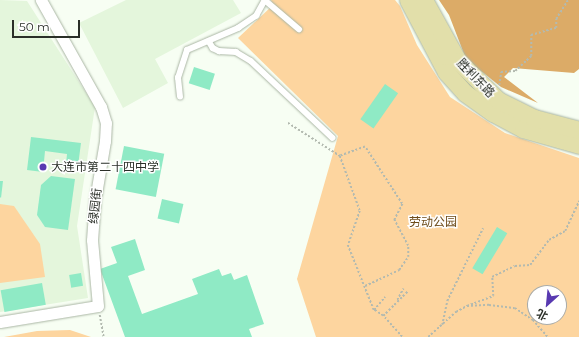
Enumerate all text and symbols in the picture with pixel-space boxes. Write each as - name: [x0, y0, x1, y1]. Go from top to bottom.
- scale bar: [14, 12, 82, 38]
- text: 50 m: [19, 19, 50, 34]
- street label: 胜利东路: [454, 56, 498, 100]
- place label: 大连市第二十四中学: [51, 160, 159, 174]
- marker: 大连市第二十四中学: [38, 162, 48, 172]
- street label: 绿园街: [86, 187, 104, 225]
- park label: 劳动公园: [409, 215, 457, 229]
- north arrow: [527, 285, 567, 325]
- text: 北: [534, 306, 550, 324]

